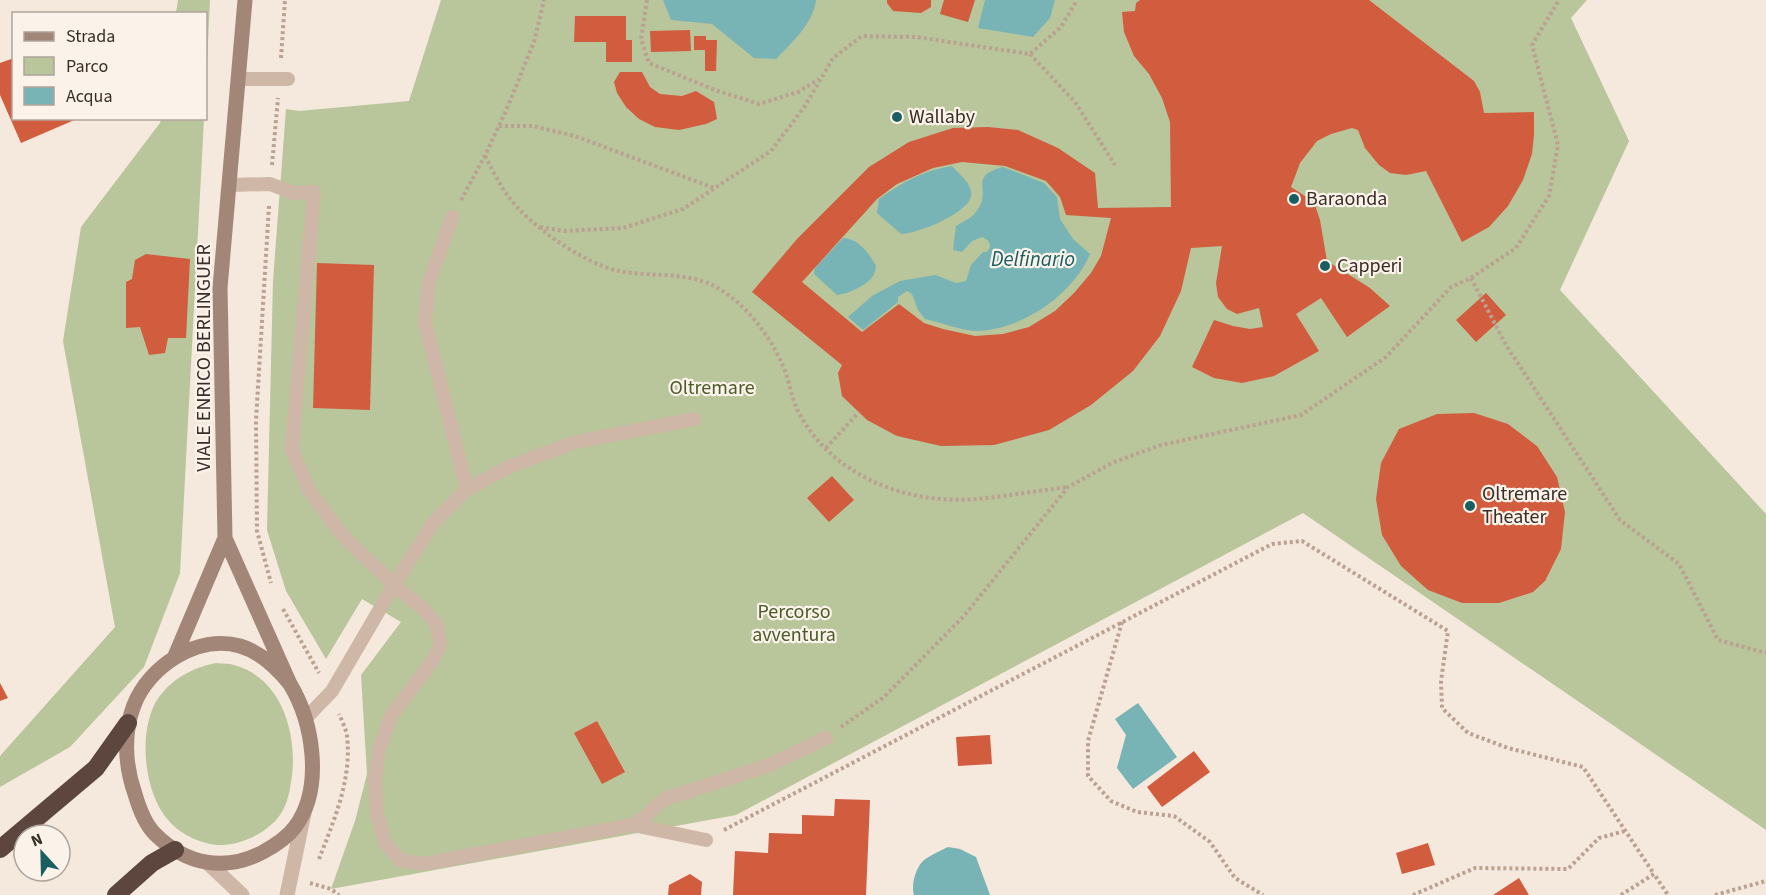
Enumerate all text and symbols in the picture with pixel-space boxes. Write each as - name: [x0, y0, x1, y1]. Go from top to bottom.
- legend: [12, 12, 207, 120]
- text: Strada: [66, 24, 115, 49]
- text: Parco: [66, 54, 108, 79]
- text: Acqua: [66, 84, 112, 109]
- place label: Wallaby: [909, 103, 976, 131]
- marker: Wallaby: [890, 110, 904, 124]
- place label: Baraonda: [1306, 185, 1387, 213]
- marker: Baraonda: [1287, 192, 1301, 206]
- street label: VIALE ENRICO BERLINGUER: [190, 244, 218, 472]
- water label: Delfinario: [991, 244, 1075, 274]
- place label: Capperi: [1337, 252, 1402, 280]
- marker: Capperi: [1318, 259, 1332, 273]
- park label: Oltremare: [669, 374, 755, 402]
- place label: Oltremare Theater: [1482, 480, 1567, 531]
- marker: Oltremare Theater: [1463, 499, 1477, 513]
- park label: Percorso avventura: [752, 598, 836, 649]
- north arrow: [12, 823, 72, 883]
- text: N: [28, 828, 46, 852]

